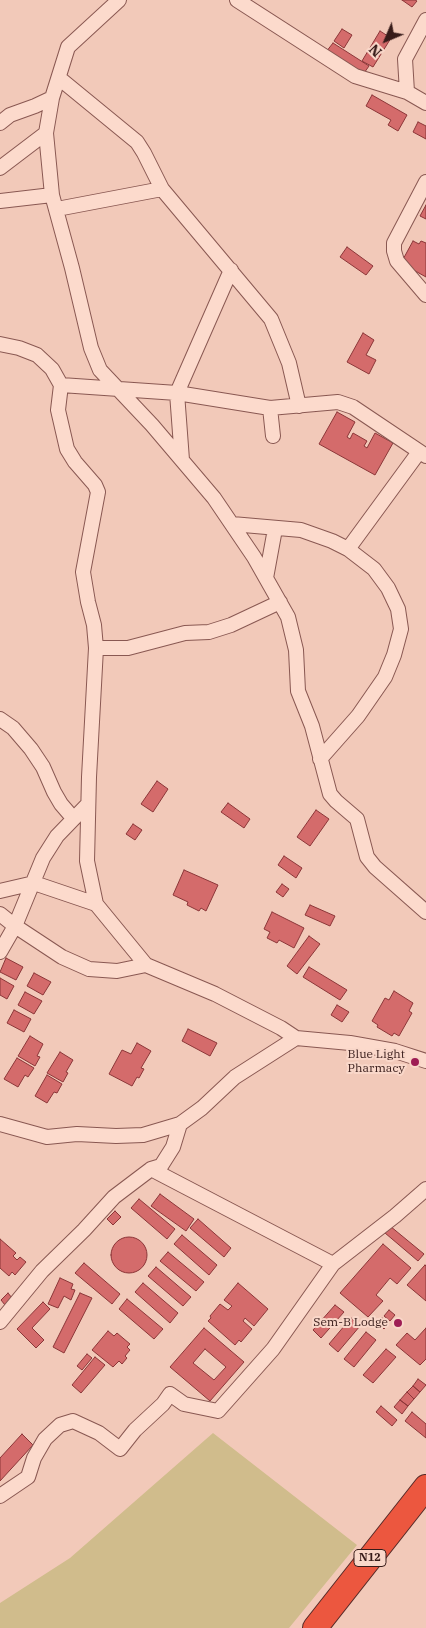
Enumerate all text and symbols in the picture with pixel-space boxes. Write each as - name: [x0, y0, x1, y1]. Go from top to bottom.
- north arrow: [361, 15, 411, 65]
- text: N: [365, 40, 386, 61]
- place label: Blue Light Pharmacy: [348, 1048, 405, 1076]
- marker: Blue Light Pharmacy: [409, 1056, 421, 1068]
- place label: Sem-B Lodge: [313, 1316, 388, 1330]
- marker: Sem-B Lodge: [392, 1317, 404, 1329]
- road number: N12: [354, 1550, 386, 1566]

